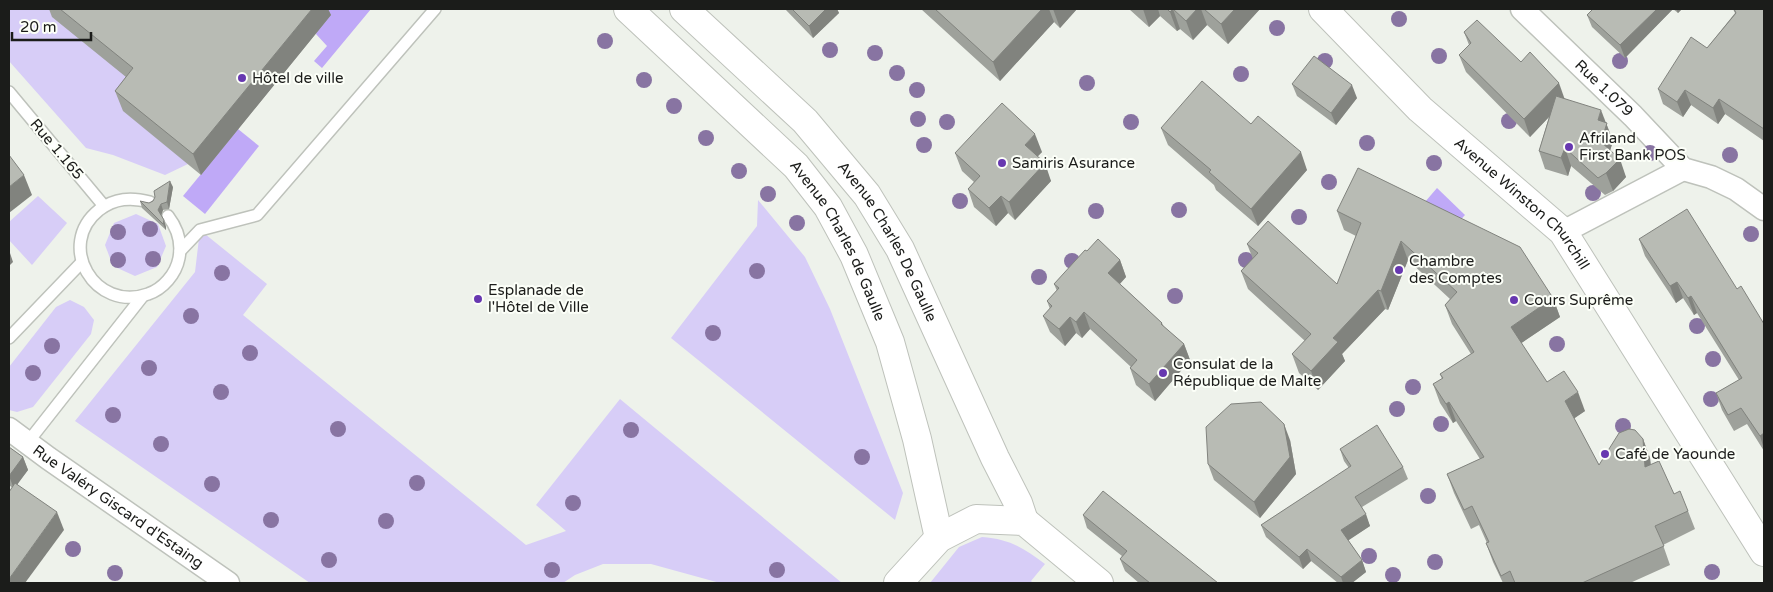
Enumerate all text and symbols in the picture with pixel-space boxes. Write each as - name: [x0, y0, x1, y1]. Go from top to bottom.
- scale bar: [12, 10, 91, 42]
- text: 20 m: [20, 18, 57, 36]
- street label: Rue 1.079: [1571, 56, 1637, 120]
- place label: Hôtel de ville: [252, 69, 343, 87]
- marker: Hôtel de ville: [236, 72, 248, 84]
- street label: Rue 1.165: [26, 115, 88, 183]
- place label: Afriland First Bank POS: [1579, 129, 1686, 164]
- street label: Avenue Winston Churchill: [1451, 134, 1593, 273]
- marker: Afriland First Bank POS: [1563, 141, 1575, 153]
- place label: Samiris Asurance: [1012, 154, 1135, 172]
- street label: Avenue Charles de Gaulle: [786, 157, 889, 323]
- marker: Samiris Asurance: [996, 157, 1008, 169]
- street label: Avenue Charles De Gaulle: [834, 158, 941, 324]
- place label: Chambre des Comptes: [1409, 252, 1502, 287]
- marker: Chambre des Comptes: [1393, 264, 1405, 276]
- place label: Esplanade de l'Hôtel de Ville: [488, 281, 589, 316]
- place label: Cours Suprême: [1524, 291, 1633, 309]
- marker: Esplanade de l'Hôtel de Ville: [472, 293, 484, 305]
- marker: Cours Suprême: [1508, 294, 1520, 306]
- place label: Consulat de la République de Malte: [1173, 355, 1321, 390]
- marker: Consulat de la République de Malte: [1157, 367, 1169, 379]
- street label: Rue Valéry Giscard d'Estaing: [29, 441, 207, 572]
- place label: Café de Yaounde: [1615, 445, 1735, 463]
- marker: Café de Yaounde: [1599, 448, 1611, 460]

